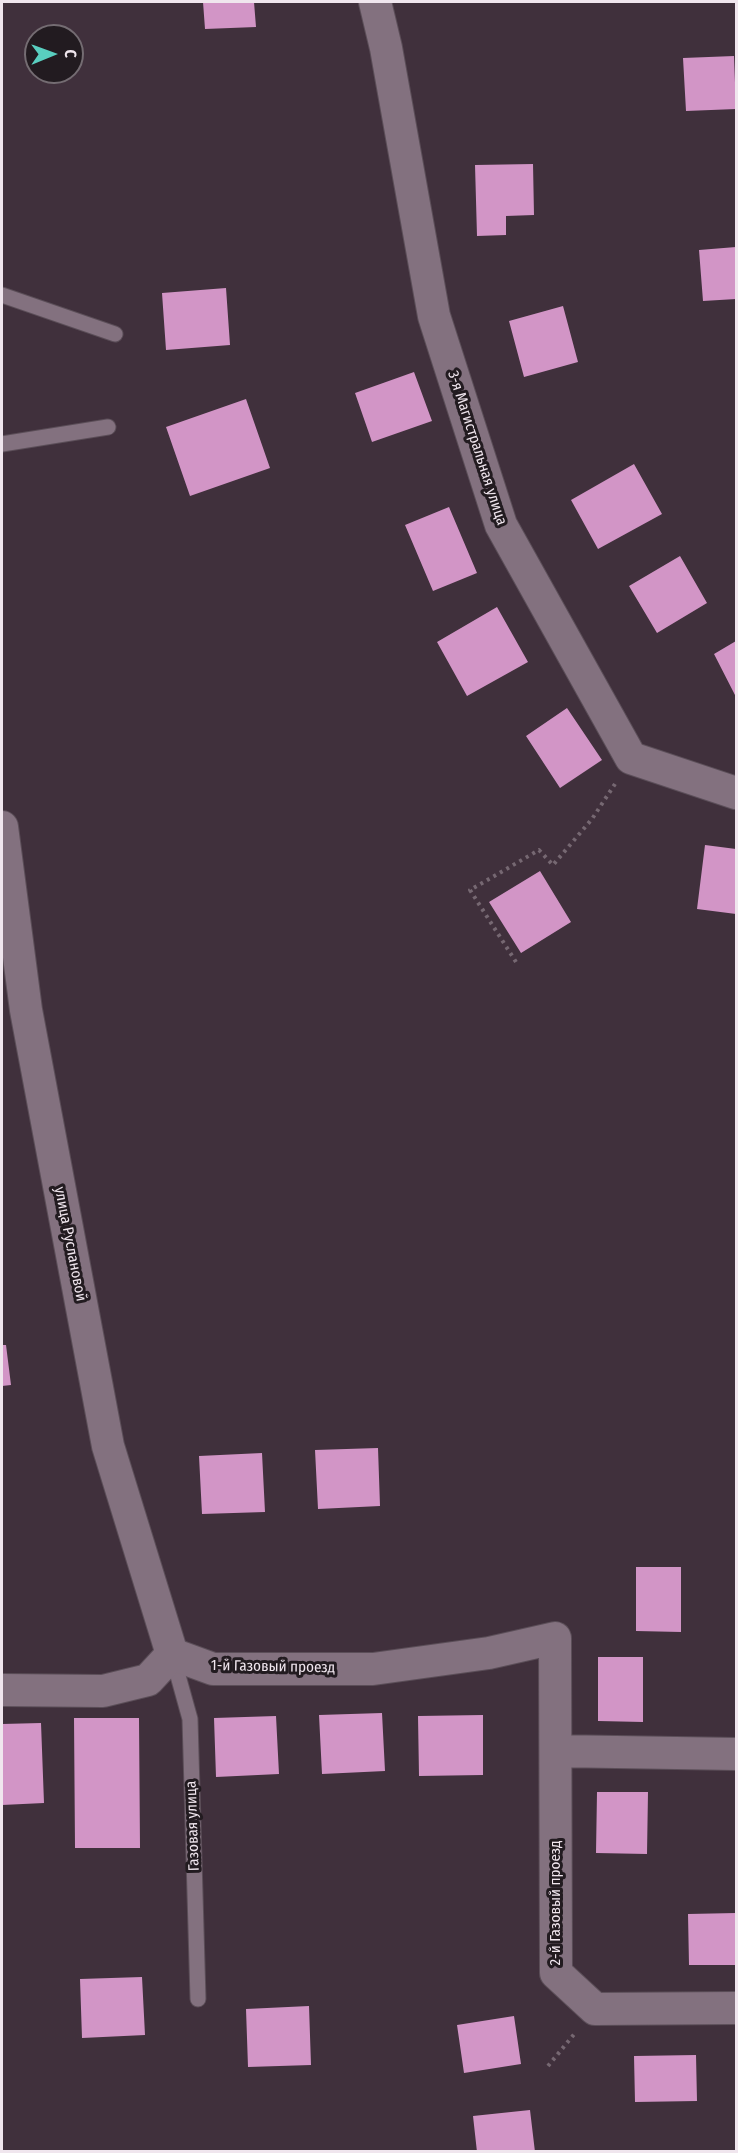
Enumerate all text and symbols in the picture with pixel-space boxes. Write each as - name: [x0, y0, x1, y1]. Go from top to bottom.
- north arrow: [24, 24, 84, 84]
- text: С: [61, 49, 80, 58]
- street label: 3-я Магистральная улица: [444, 369, 510, 527]
- street label: улица Руслановой: [50, 1185, 90, 1303]
- street label: 1-й Газовый проезд: [211, 1657, 335, 1677]
- street label: Газовая улица: [182, 1780, 204, 1872]
- street label: 2-й Газовый проезд: [547, 1840, 565, 1966]

